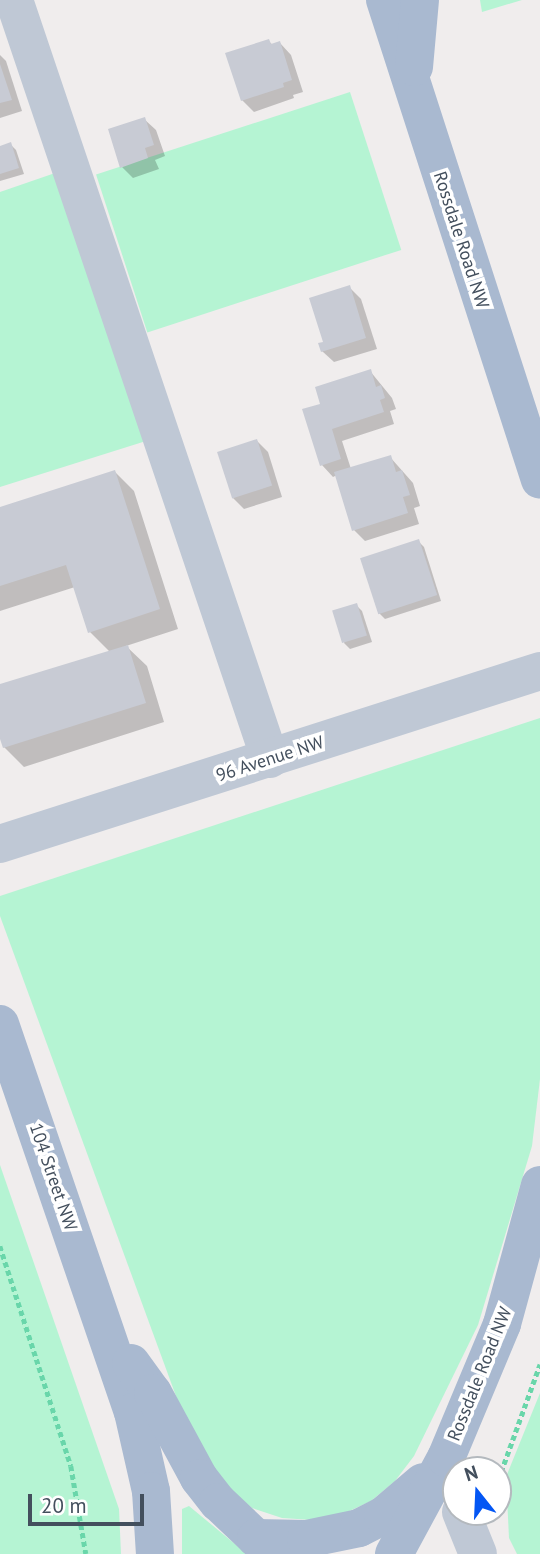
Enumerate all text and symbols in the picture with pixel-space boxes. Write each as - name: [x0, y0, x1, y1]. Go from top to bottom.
- street label: Rossdale Road NW: [429, 169, 493, 311]
- street label: 96 Avenue NW: [213, 731, 327, 787]
- street label: 104 Street NW: [25, 1121, 81, 1233]
- street label: Rossdale Road NW: [443, 1304, 517, 1444]
- north arrow: [442, 1456, 512, 1526]
- text: N: [461, 1460, 481, 1486]
- scale bar: [32, 1480, 147, 1524]
- text: 20 m: [41, 1492, 87, 1519]

